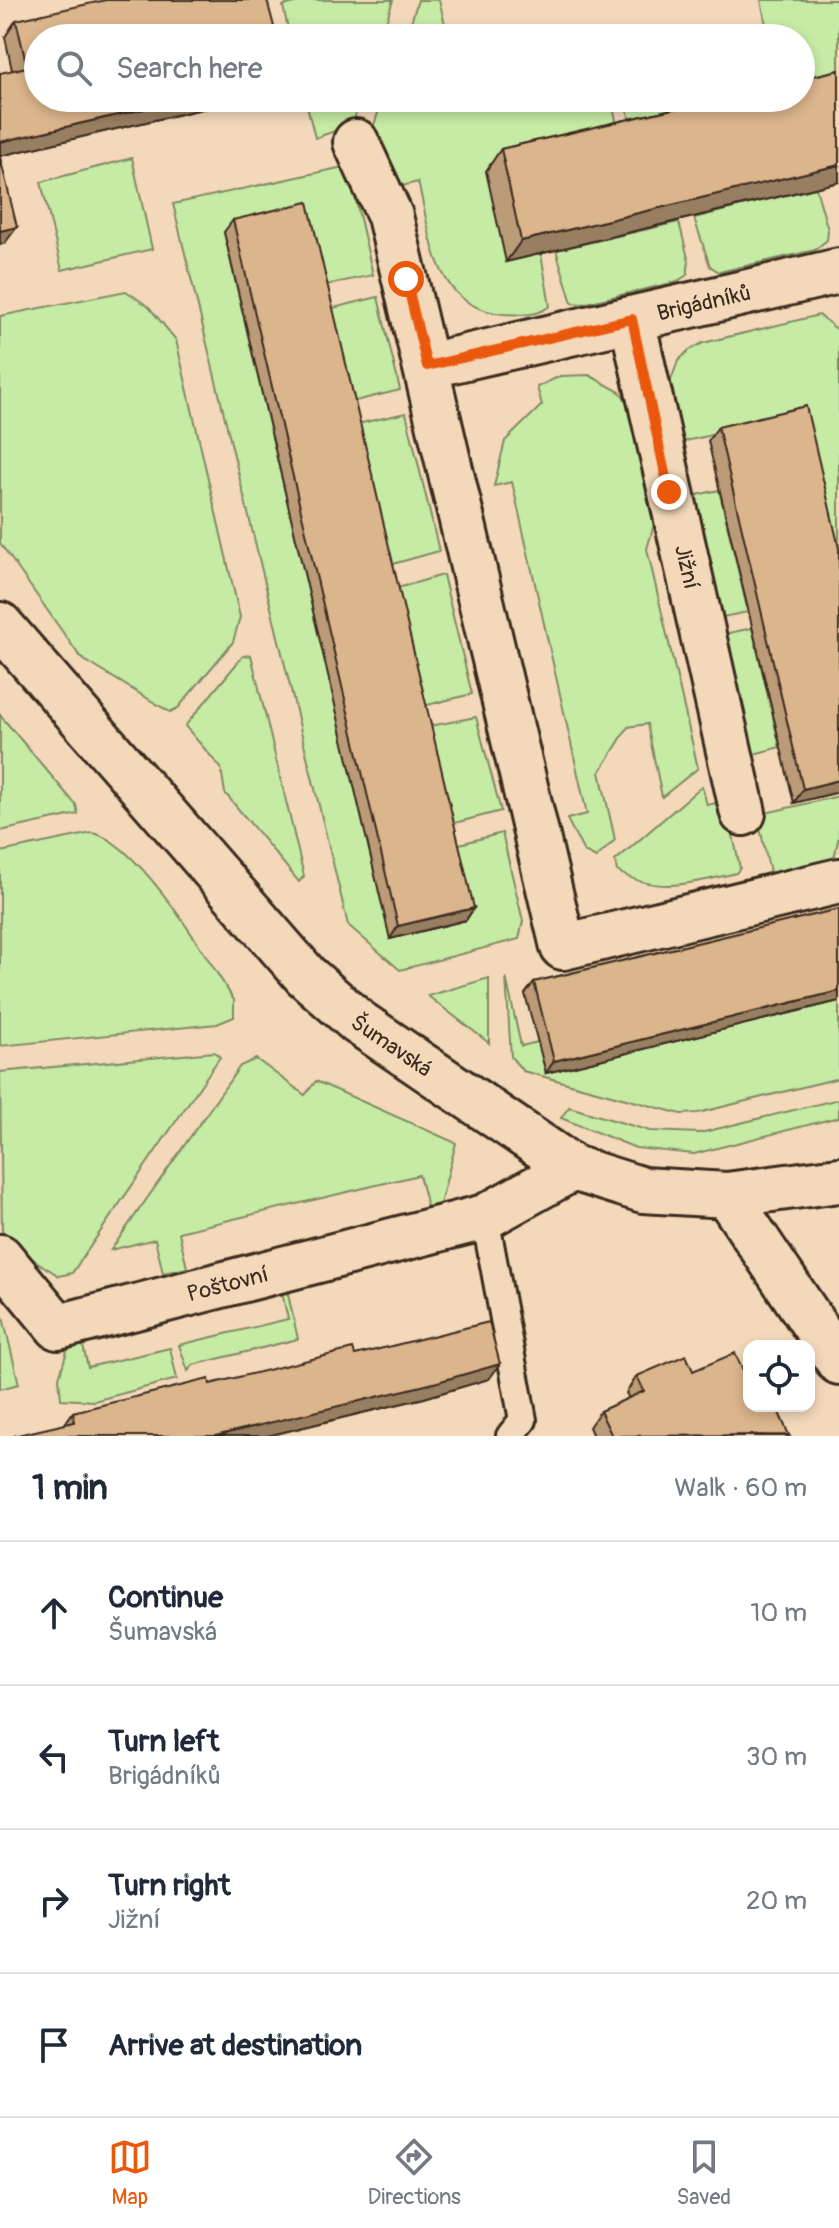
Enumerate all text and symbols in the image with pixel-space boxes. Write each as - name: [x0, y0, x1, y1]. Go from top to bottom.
- search box: [24, 24, 815, 112]
- icon: search: [52, 46, 96, 90]
- text: Search here: [116, 50, 263, 87]
- route start: [388, 261, 424, 297]
- street label: Brigádníků: [654, 279, 754, 328]
- route end: [651, 474, 687, 510]
- street label: Jižní: [668, 542, 705, 592]
- street label: Šumavská: [345, 1008, 437, 1083]
- street label: Poštovní: [184, 1260, 272, 1308]
- map controls: [743, 1340, 815, 1412]
- button: locate: [743, 1340, 815, 1412]
- text: 1 min: [32, 1467, 108, 1510]
- text: Walk · 60 m: [674, 1472, 807, 1504]
- text: Continue: [108, 1579, 223, 1616]
- icon: ahead: [32, 1591, 76, 1635]
- text: 10 m: [750, 1597, 807, 1629]
- text: Šumavská: [108, 1616, 217, 1648]
- text: Turn left: [108, 1723, 219, 1760]
- icon: left: [32, 1735, 76, 1779]
- text: 30 m: [746, 1741, 807, 1773]
- text: Brigádníků: [108, 1760, 221, 1792]
- text: Turn right: [108, 1867, 231, 1904]
- icon: right: [32, 1879, 76, 1923]
- text: 20 m: [746, 1885, 807, 1917]
- text: Jižní: [108, 1904, 161, 1936]
- icon: arrive: [32, 2023, 76, 2067]
- text: Arrive at destination: [108, 2027, 362, 2064]
- tab: Map: [108, 2135, 152, 2211]
- tab: Directions: [368, 2135, 461, 2211]
- tab: Saved: [677, 2135, 731, 2211]

